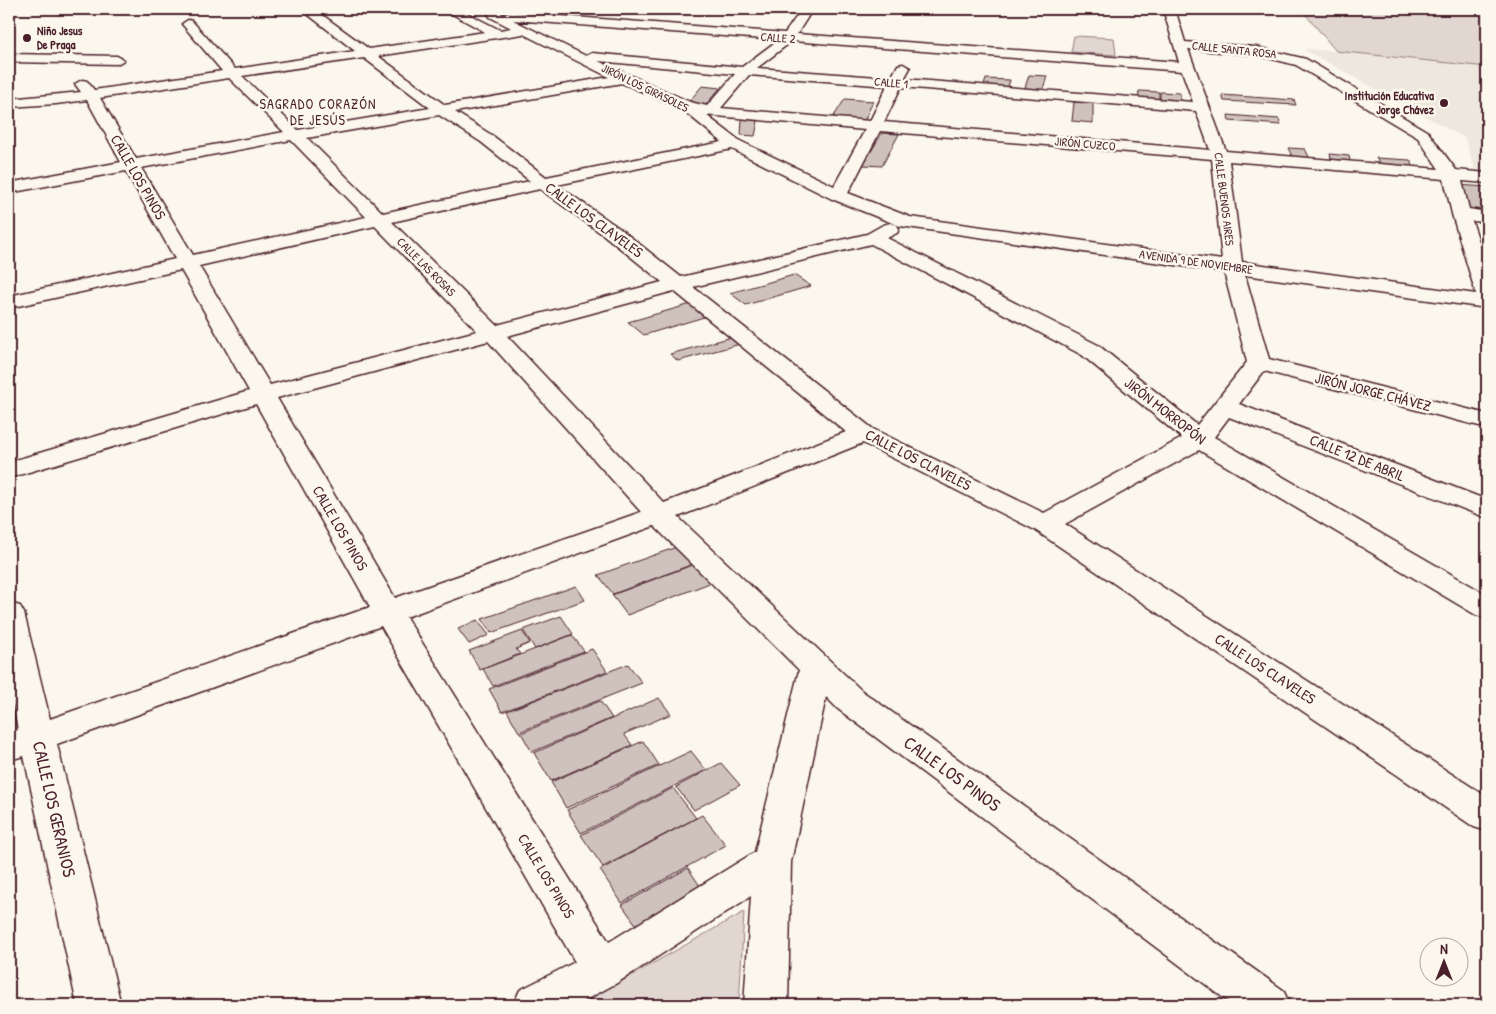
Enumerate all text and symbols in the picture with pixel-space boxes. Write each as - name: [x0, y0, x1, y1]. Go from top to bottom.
- place label: Niño Jesus De Praga: [37, 22, 83, 54]
- street label: CALLE 2: [760, 28, 796, 47]
- marker: Niño Jesus De Praga: [21, 32, 33, 44]
- street label: CALLE SANTA ROSA: [1191, 37, 1277, 62]
- street label: JIRÓN LOS GIRASOLES: [599, 59, 692, 116]
- street label: CALLE 1: [873, 73, 909, 92]
- place label: Institución Educativa Jorge Chávez: [1345, 87, 1435, 119]
- district label: SAGRADO CORAZÓN DE JESÚS: [260, 94, 376, 129]
- marker: Institución Educativa Jorge Chávez: [1438, 97, 1450, 109]
- street label: CALLE LOS PINOS: [106, 130, 171, 223]
- street label: JIRÓN CUZCO: [1054, 132, 1117, 155]
- street label: CALLE BUENOS AIRES: [1210, 151, 1239, 247]
- street label: CALLE LOS CLAVELES: [541, 177, 648, 262]
- street label: CALLE LAS ROSAS: [393, 233, 460, 300]
- street label: AVENIDA 9 DE NOVIEMBRE: [1138, 245, 1255, 278]
- street label: JIRÓN JORGE CHÁVEZ: [1313, 367, 1434, 416]
- street label: JIRÓN MORROPÓN: [1120, 372, 1211, 449]
- street label: CALLE LOS CLAVELES: [862, 424, 975, 495]
- street label: CALLE 12 DE ABRIL: [1307, 429, 1408, 486]
- street label: CALLE LOS PINOS: [308, 481, 373, 574]
- street label: CALLE LOS CLAVELES: [1211, 628, 1320, 709]
- street label: CALLE LOS PINOS: [899, 730, 1006, 817]
- street label: CALLE LOS GERANIOS: [27, 738, 82, 879]
- street label: CALLE LOS PINOS: [513, 830, 580, 922]
- north arrow: [1418, 936, 1468, 986]
- text: N: [1440, 939, 1448, 958]

